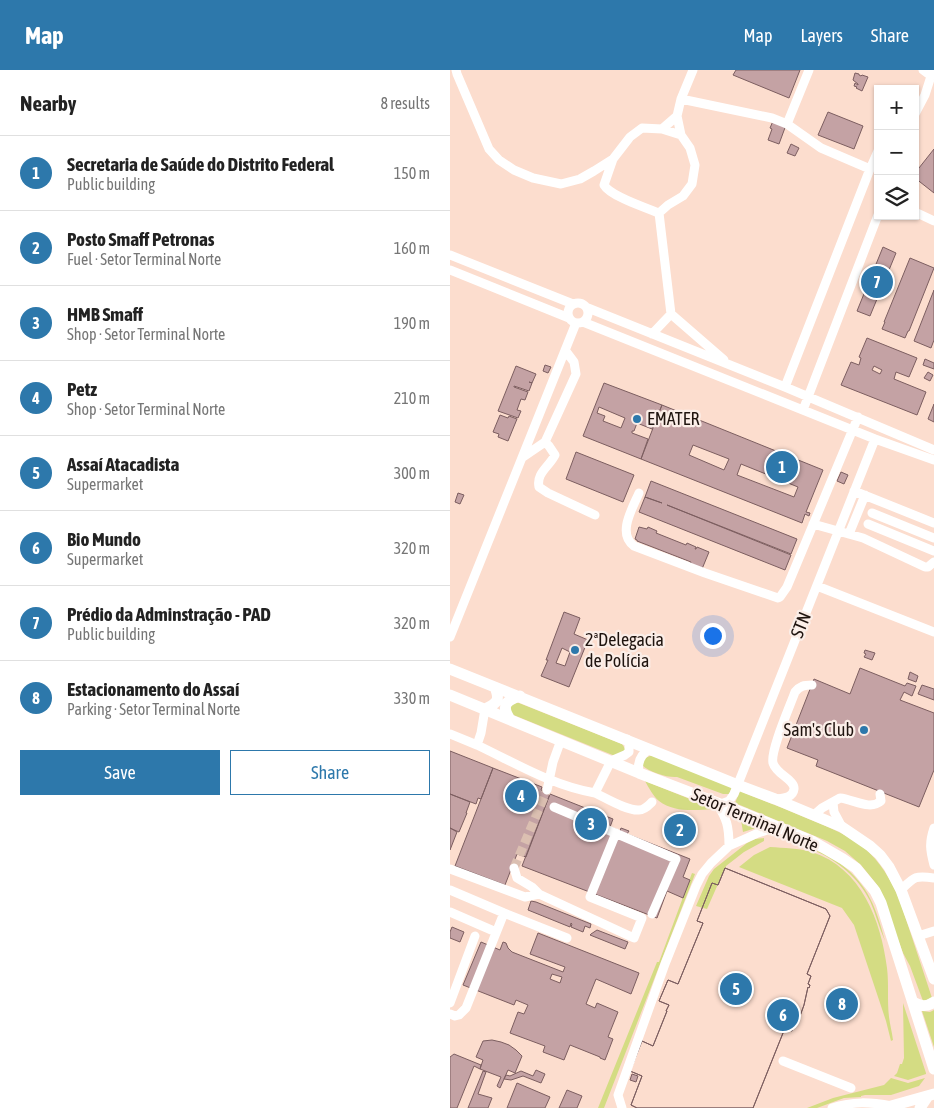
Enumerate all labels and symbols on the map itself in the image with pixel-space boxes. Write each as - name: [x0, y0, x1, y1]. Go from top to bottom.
- pin: 7: [861, 263, 893, 301]
- place label: EMATER: [647, 408, 699, 429]
- marker: EMATER: [631, 413, 643, 425]
- pin: 1: [766, 448, 798, 486]
- street label: STN: [786, 609, 815, 641]
- your location: [700, 623, 726, 649]
- place label: 2ªDelegacia de Polícia: [585, 629, 664, 671]
- marker: 2ªDelegacia de Polícia: [569, 644, 581, 656]
- place label: Sam's Club: [784, 719, 854, 740]
- marker: Sam's Club: [858, 724, 870, 736]
- pin: 4: [505, 777, 537, 815]
- street label: Setor Terminal Norte: [688, 783, 822, 856]
- pin: 3: [575, 805, 607, 843]
- pin: 2: [664, 811, 696, 849]
- pin: 5: [720, 970, 752, 1008]
- pin: 8: [826, 985, 858, 1023]
- pin: 6: [767, 996, 799, 1034]

